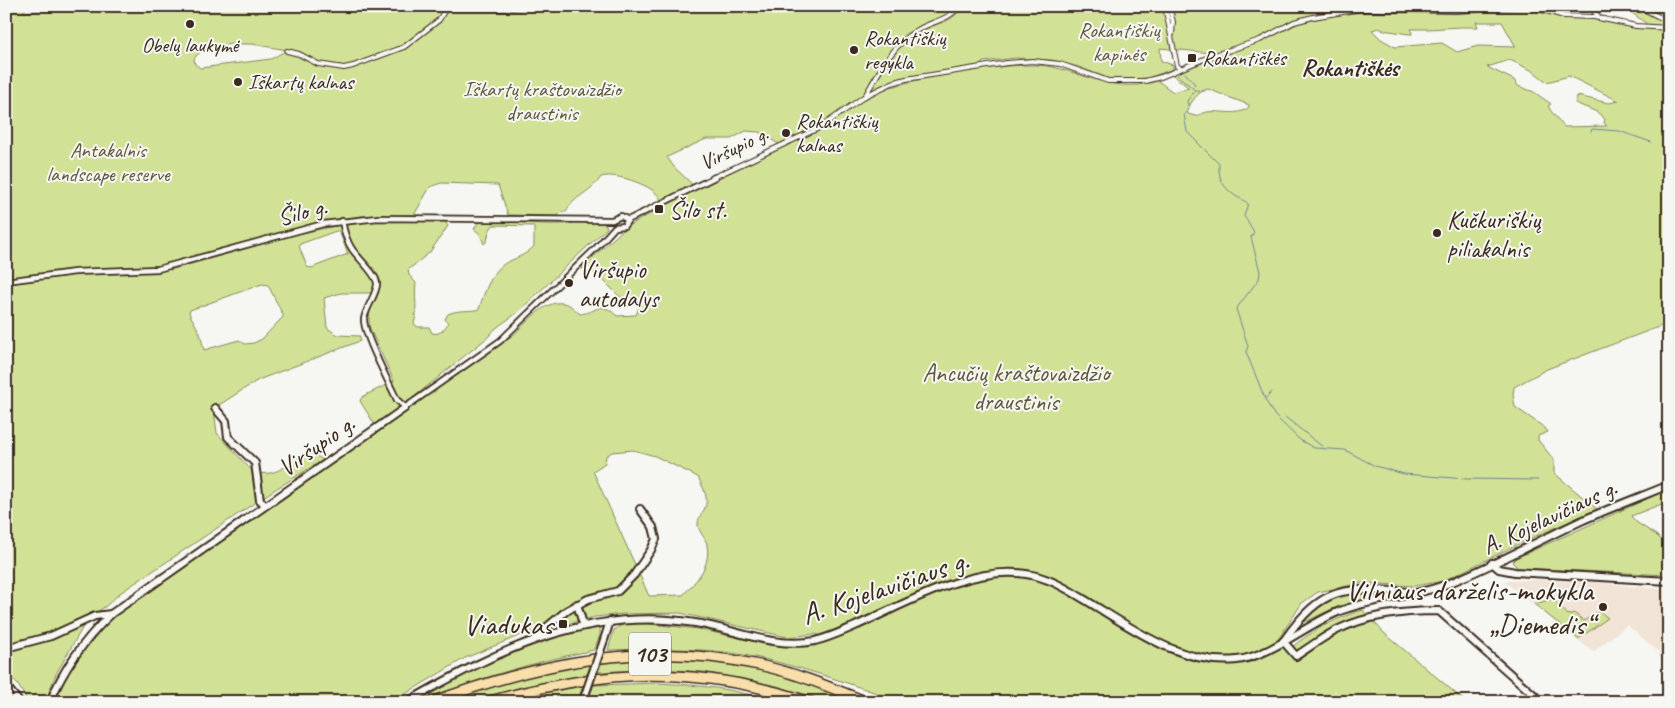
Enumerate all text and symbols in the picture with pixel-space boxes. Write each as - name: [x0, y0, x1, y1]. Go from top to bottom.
- park label: Rokantiškių kapinės: [1078, 17, 1161, 67]
- marker: Obelų laukymė: [184, 18, 196, 30]
- place label: Rokantiškių regykla: [864, 25, 947, 75]
- place label: Obelų laukymė: [142, 32, 241, 58]
- marker: Rokantiškių regykla: [848, 44, 860, 56]
- place label: Rokantiškės: [1202, 45, 1288, 71]
- marker: Rokantiškės: [1186, 52, 1198, 64]
- district label: Rokantiškės: [1301, 53, 1401, 83]
- place label: Iškartų kalnas: [248, 69, 355, 95]
- marker: Iškartų kalnas: [232, 76, 244, 88]
- park label: Iškartų kraštovaizdžio draustinis: [463, 76, 623, 126]
- place label: Rokantiškių kalnas: [796, 108, 879, 158]
- street label: Viršupio g.: [696, 120, 773, 176]
- marker: Rokantiškių kalnas: [780, 127, 792, 139]
- park label: Antakalnis landscape reserve: [47, 137, 171, 187]
- street label: Šilo g.: [274, 190, 330, 234]
- place label: Šilo st.: [669, 194, 727, 226]
- marker: Šilo st.: [653, 203, 665, 215]
- place label: Kučkuriškių piliakalnis: [1447, 204, 1542, 265]
- marker: Kučkuriškių piliakalnis: [1431, 227, 1443, 239]
- place label: Viršupio autodalys: [579, 254, 661, 315]
- marker: Viršupio autodalys: [563, 277, 575, 289]
- park label: Ancučių kraštovaizdžio draustinis: [922, 357, 1113, 418]
- street label: Viršupio g.: [272, 408, 361, 484]
- street label: A. Kojelavičiaus g.: [1477, 472, 1622, 562]
- street label: A. Kojelavičiaus g.: [796, 541, 974, 633]
- place label: Vilniaus darželis-mokykla „Diemedis“: [1346, 571, 1599, 643]
- marker: Vilniaus darželis-mokykla „Diemedis“: [1597, 601, 1609, 613]
- place label: Viadukas: [463, 605, 556, 643]
- marker: Viadukas: [557, 618, 569, 630]
- road number: 103: [629, 633, 671, 676]

